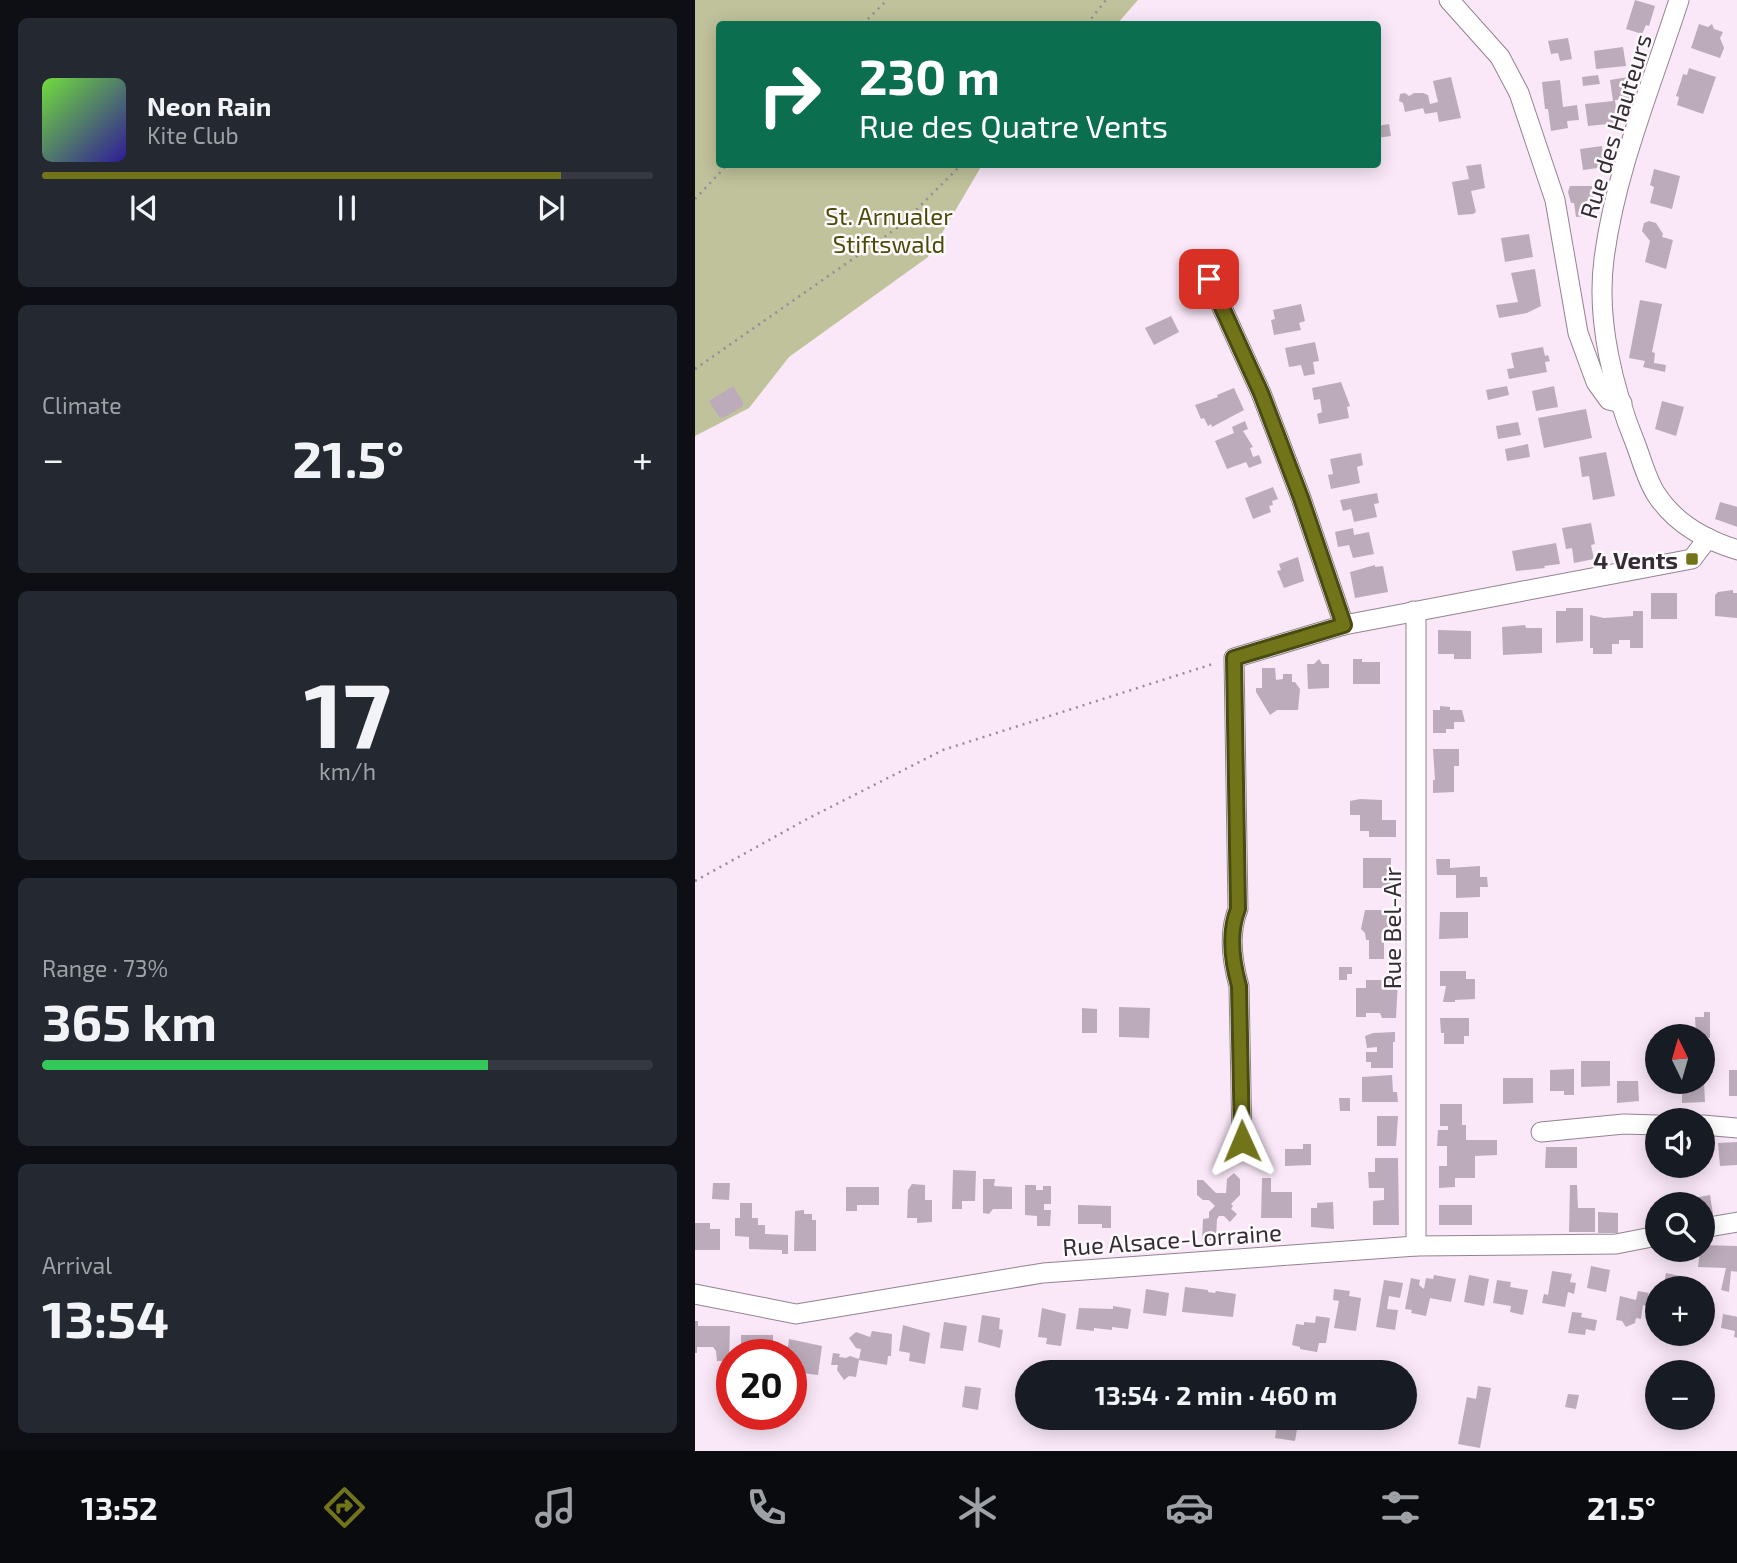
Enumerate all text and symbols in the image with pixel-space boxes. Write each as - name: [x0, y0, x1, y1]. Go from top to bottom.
- street label: Rue des Hauteurs: [1573, 30, 1657, 222]
- text: 230 m: [859, 46, 1000, 105]
- icon: right: [744, 49, 835, 140]
- text: Neon Rain: [147, 90, 271, 121]
- text: Rue des Quatre Vents: [859, 106, 1168, 144]
- text: Kite Club: [147, 121, 239, 149]
- icon: previous: [125, 189, 163, 227]
- icon: pause: [328, 189, 366, 227]
- icon: next: [532, 189, 570, 227]
- park label: St. Arnualer Stiftswald: [825, 201, 953, 258]
- pin: [1179, 249, 1239, 309]
- icon: arrive: [1190, 260, 1228, 298]
- text: Climate: [42, 391, 122, 419]
- text: 21.5°: [292, 426, 404, 488]
- text: −: [42, 435, 64, 481]
- text: +: [632, 435, 653, 481]
- place label: 4 Vents: [1593, 545, 1678, 574]
- marker: 4 Vents: [1684, 551, 1700, 567]
- text: 17: [304, 657, 391, 766]
- text: km/h: [319, 757, 376, 785]
- street label: Rue Bel-Air: [1377, 866, 1406, 989]
- text: Range · 73%: [42, 954, 168, 982]
- text: 365 km: [42, 989, 217, 1051]
- north arrow: [1645, 1024, 1715, 1094]
- map controls: [1645, 1024, 1715, 1430]
- position arrow: [1205, 1104, 1279, 1178]
- button: sound: [1645, 1108, 1715, 1178]
- button: search: [1645, 1192, 1715, 1262]
- street label: Rue Alsace-Lorraine: [1061, 1217, 1283, 1261]
- text: Arrival: [42, 1251, 112, 1279]
- button: +: [1645, 1276, 1715, 1346]
- text: 13:54: [42, 1286, 169, 1348]
- speed limit sign: 20: [716, 1339, 807, 1430]
- button: −: [1645, 1360, 1715, 1430]
- text: 13:54 · 2 min · 460 m: [1095, 1379, 1337, 1410]
- icon: directions: [320, 1483, 369, 1532]
- icon: music: [531, 1483, 580, 1532]
- icon: phone: [742, 1483, 791, 1532]
- icon: climate: [953, 1483, 1002, 1532]
- icon: car: [1165, 1483, 1214, 1532]
- icon: filters: [1376, 1483, 1425, 1532]
- text: 13:52: [81, 1488, 158, 1526]
- text: 21.5°: [1587, 1488, 1656, 1526]

